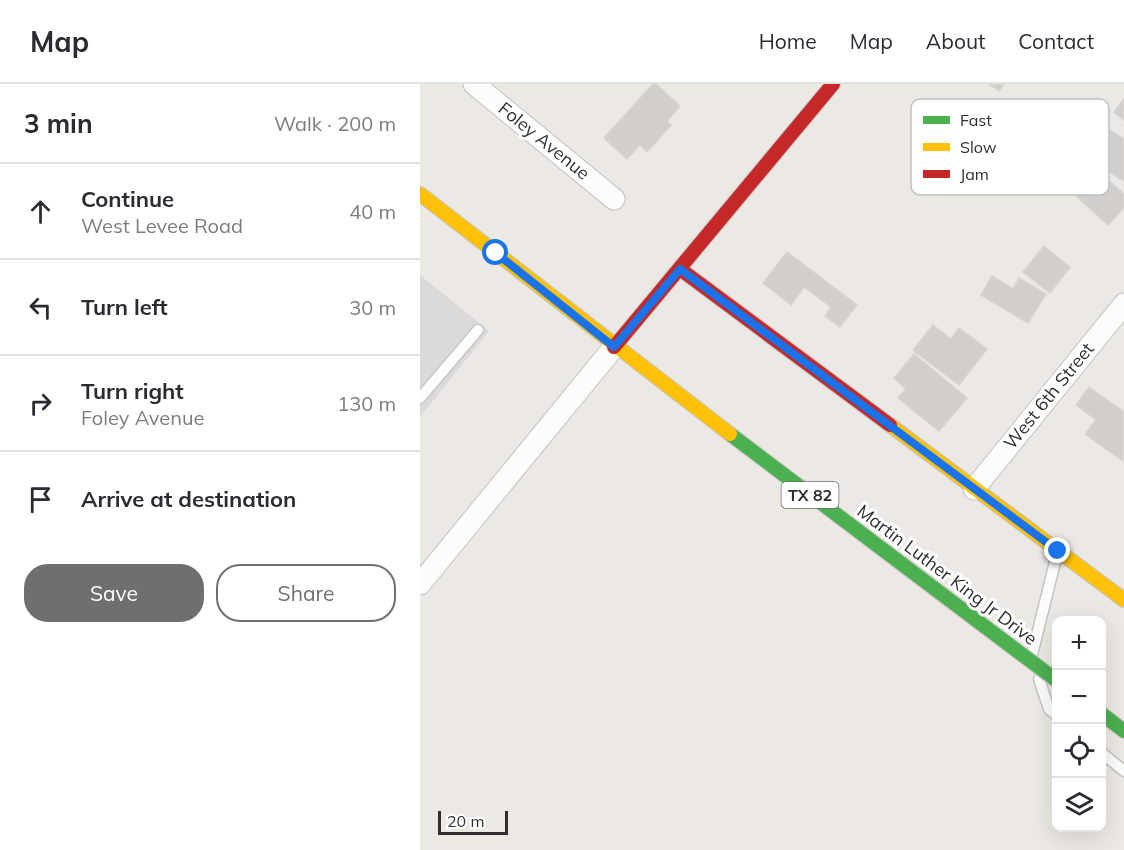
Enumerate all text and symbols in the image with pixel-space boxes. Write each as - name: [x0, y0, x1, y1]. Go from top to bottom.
- text: Map: [30, 24, 89, 59]
- text: Home: [759, 28, 817, 54]
- text: Map: [850, 28, 893, 54]
- text: About: [926, 28, 985, 54]
- text: Contact: [1018, 28, 1094, 54]
- street label: Foley Avenue: [494, 97, 595, 184]
- legend: [911, 99, 1109, 195]
- text: 3 min: [24, 107, 93, 140]
- text: Fast: [960, 110, 992, 130]
- text: Walk · 200 m: [274, 111, 396, 136]
- text: Slow: [960, 137, 997, 157]
- text: Jam: [960, 164, 989, 184]
- text: Continue: [81, 185, 174, 213]
- icon: ahead: [24, 195, 57, 228]
- text: 40 m: [349, 199, 396, 224]
- text: West Levee Road: [81, 213, 243, 238]
- route start: [482, 239, 508, 265]
- icon: left: [24, 291, 57, 324]
- text: Turn left: [81, 293, 168, 321]
- text: 30 m: [349, 295, 396, 320]
- street label: West 6th Street: [999, 338, 1099, 454]
- text: Turn right: [81, 377, 184, 405]
- icon: right: [24, 387, 57, 420]
- text: 130 m: [337, 391, 396, 416]
- text: Foley Avenue: [81, 405, 204, 430]
- road number: TX 82: [782, 482, 838, 508]
- icon: arrive: [24, 483, 57, 516]
- text: Arrive at destination: [81, 485, 296, 513]
- street label: Martin Luther King Jr Drive: [853, 499, 1042, 650]
- route end: [1044, 537, 1070, 563]
- button: Save: [24, 564, 204, 622]
- button: Share: [216, 564, 396, 622]
- map controls: [1052, 616, 1106, 832]
- button: +: [1052, 616, 1106, 670]
- button: −: [1052, 670, 1106, 724]
- button: locate: [1052, 724, 1106, 778]
- button: layers: [1052, 778, 1106, 832]
- scale bar: [438, 808, 508, 836]
- text: 20 m: [447, 811, 484, 831]

